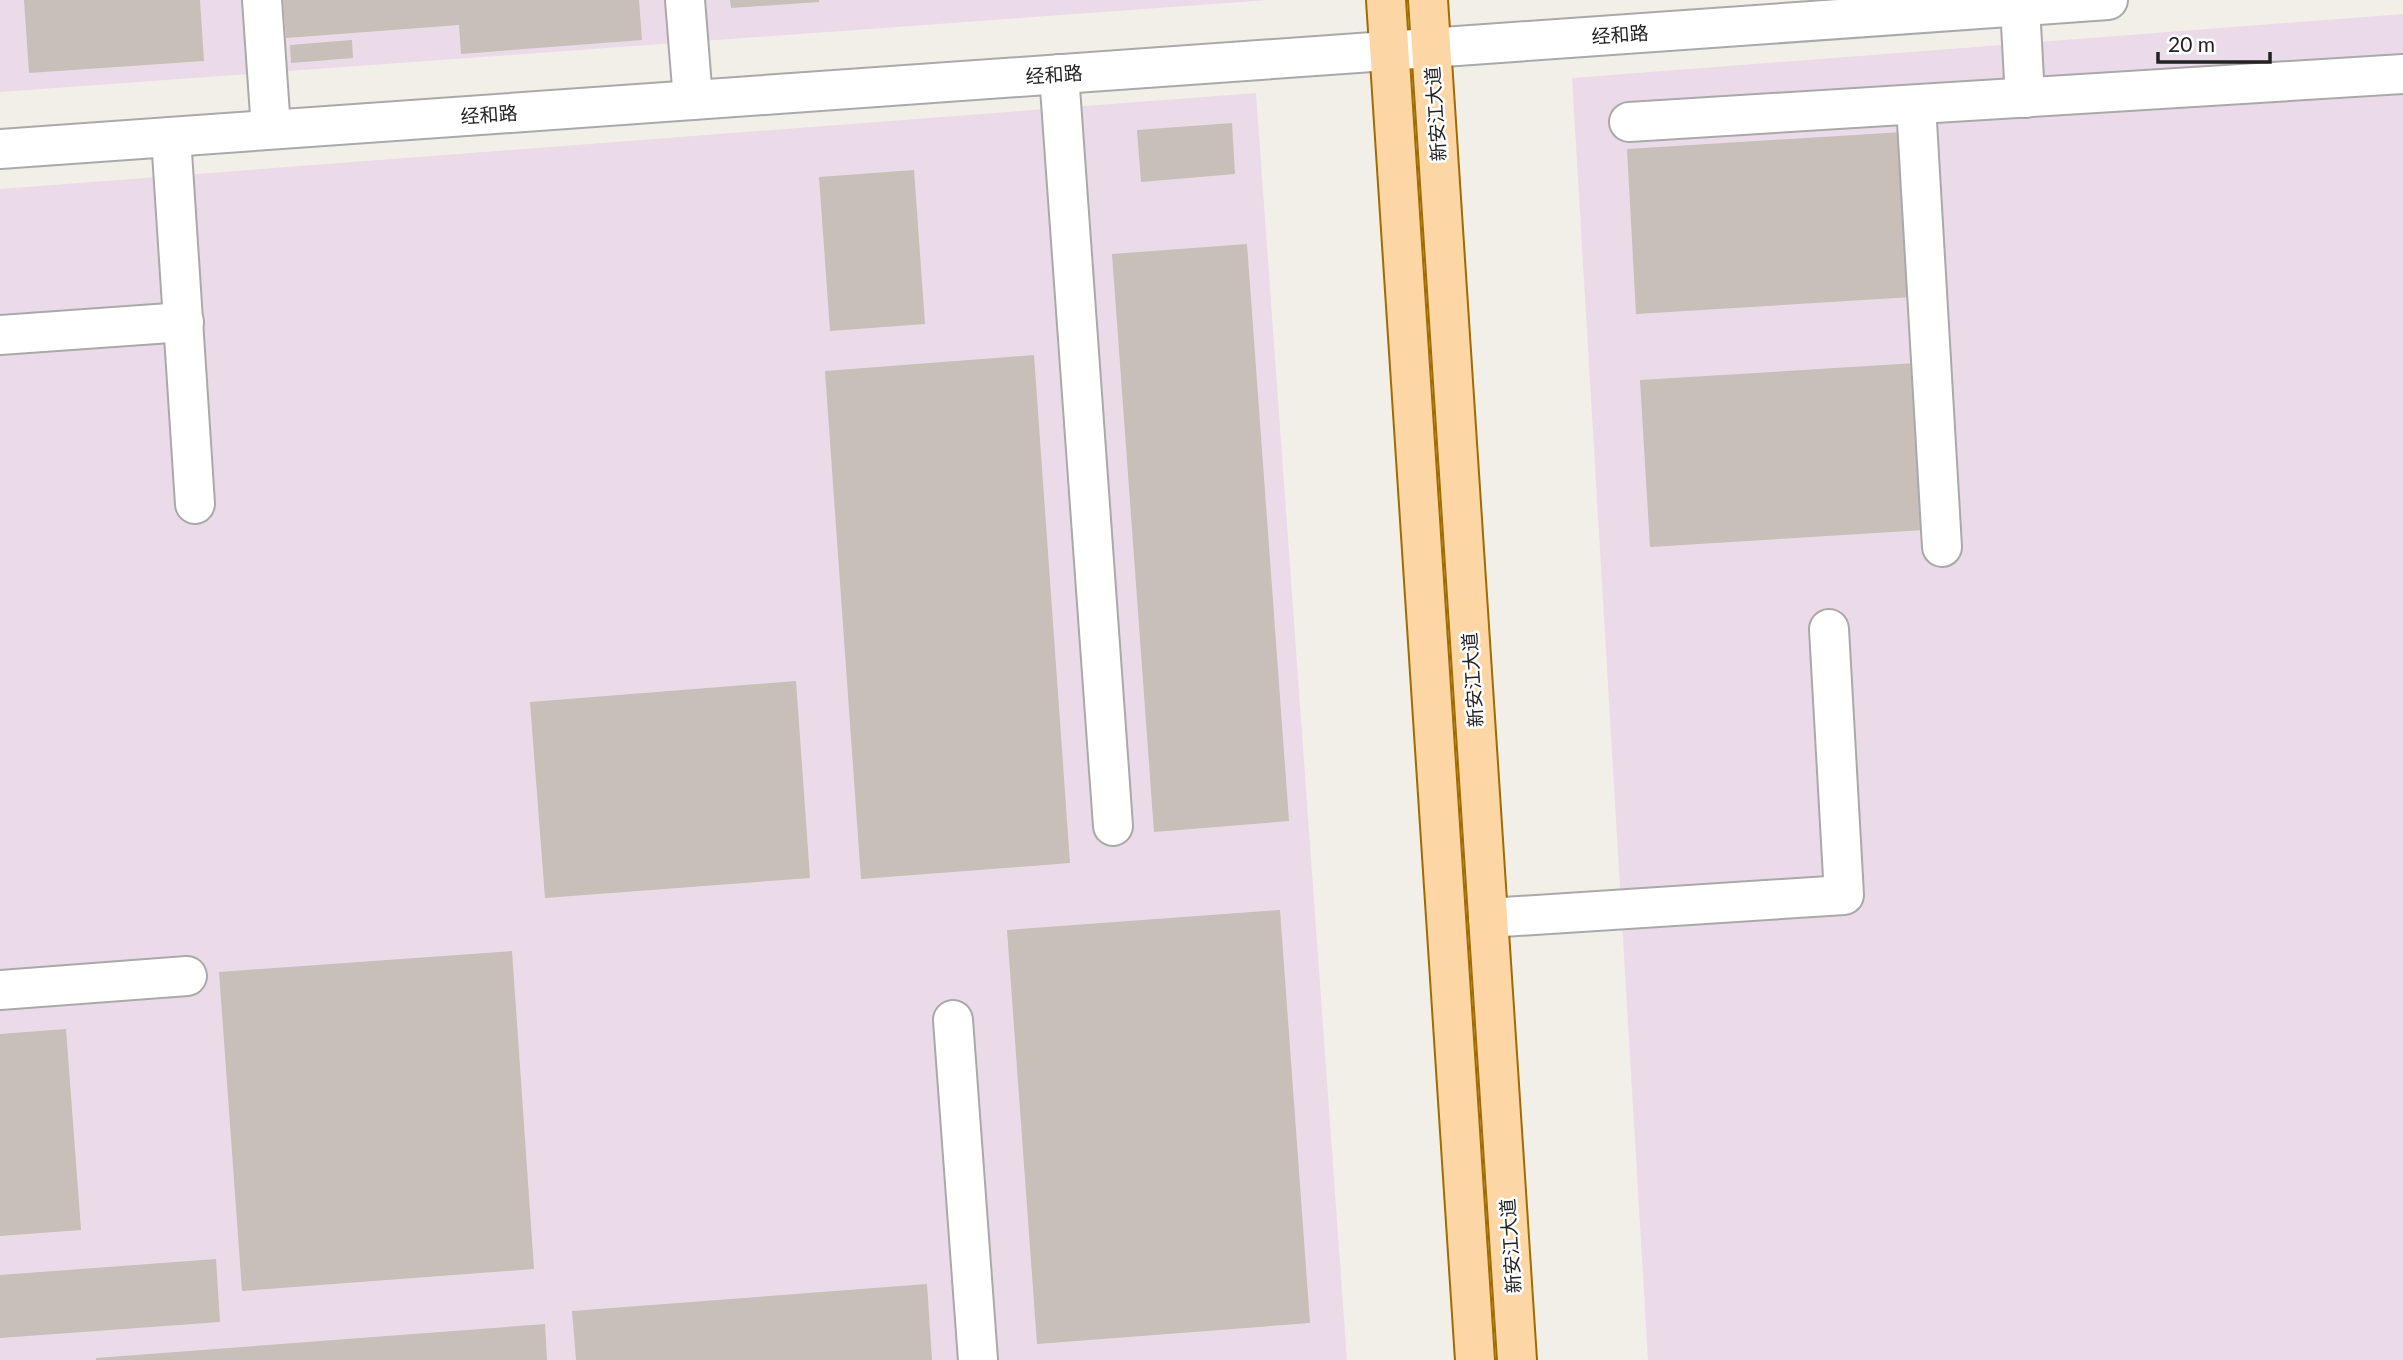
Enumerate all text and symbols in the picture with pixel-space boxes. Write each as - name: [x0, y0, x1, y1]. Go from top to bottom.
- street label: 经和路: [1591, 21, 1649, 47]
- scale bar: [2158, 21, 2270, 65]
- text: 20 m: [2168, 31, 2215, 56]
- street label: 经和路: [1025, 61, 1083, 87]
- street label: 新安江大道: [1420, 66, 1450, 162]
- street label: 经和路: [460, 101, 518, 127]
- street label: 新安江大道: [1457, 632, 1487, 728]
- street label: 新安江大道: [1495, 1198, 1525, 1294]

